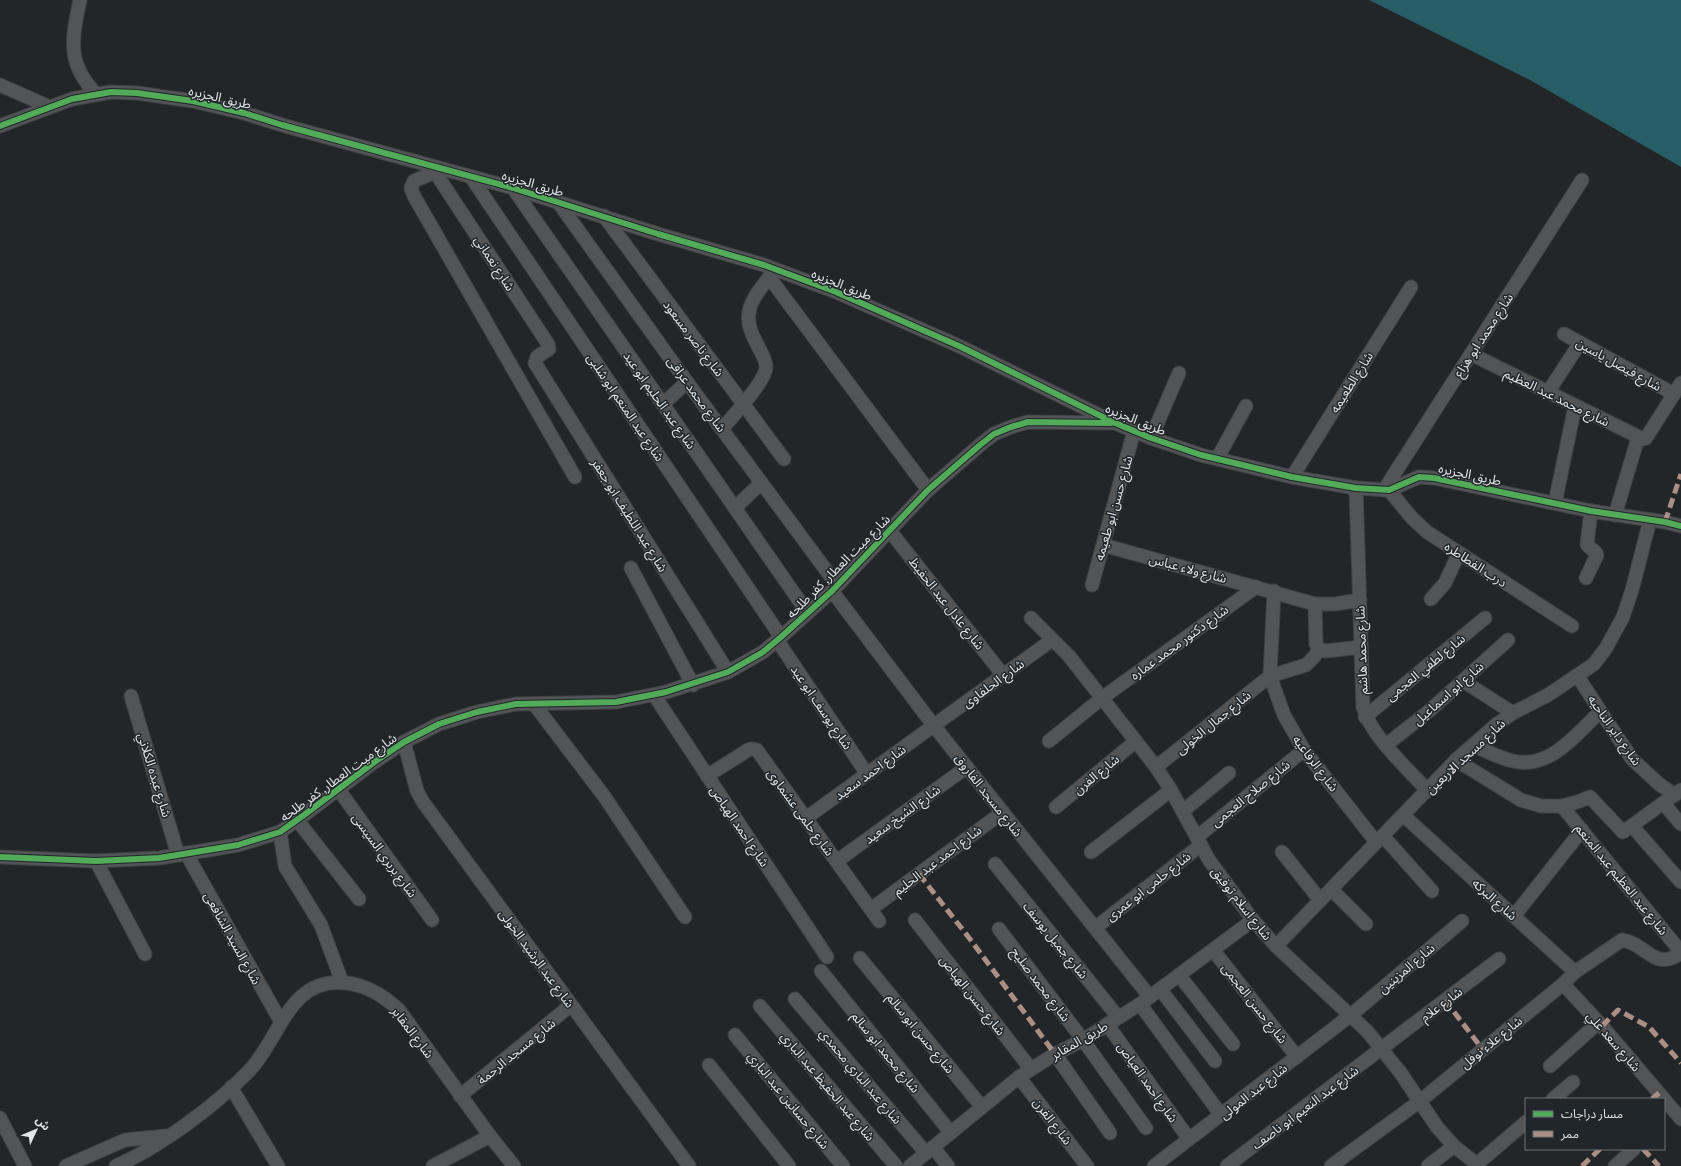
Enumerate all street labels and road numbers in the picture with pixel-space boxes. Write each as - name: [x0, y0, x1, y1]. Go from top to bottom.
- street label: طريق الجزيره: [187, 82, 253, 114]
- street label: طريق الجزيره: [500, 167, 566, 201]
- street label: شارع نعماني: [469, 232, 519, 295]
- street label: طريق الجزيره: [809, 265, 875, 305]
- street label: شارع محمد ابو هزاع: [1450, 290, 1519, 382]
- street label: شارع ناصر مسعود: [658, 297, 728, 381]
- street label: شارع فيصل ياسين: [1572, 334, 1665, 397]
- street label: شارع عبد الحليم ابو عيد: [618, 348, 700, 454]
- street label: شارع الطعيمه: [1326, 348, 1379, 417]
- street label: شارع عبد المنعم ابو شلبى: [581, 350, 668, 466]
- street label: شارع محمد عراقى: [662, 353, 730, 437]
- street label: شارع محمد عبد العظيم: [1500, 365, 1612, 432]
- street label: طريق الجزيره: [1103, 400, 1169, 440]
- street label: شارع عبد اللطيف ابو جعفر: [585, 454, 672, 576]
- street label: شارع حسن ابو طعيمه: [1090, 454, 1139, 563]
- street label: طريق الجزيره: [1437, 460, 1503, 490]
- street label: شارع ميت العطار, كفر طلحه: [783, 511, 895, 623]
- street label: درب الفطاطره: [1441, 538, 1510, 592]
- street label: شارع ولاء عباس: [1147, 550, 1229, 589]
- street label: شارع عادل عبد الحفيظ: [903, 553, 988, 654]
- street label: شارع دكتور محمد عماره: [1127, 601, 1233, 685]
- street label: شارع محمد هاشم: [1351, 605, 1374, 695]
- street label: شارع لطفي العجمى: [1382, 630, 1470, 706]
- street label: شارع الحلفاوى: [959, 655, 1029, 713]
- street label: شارع ابو اسماعيل: [1409, 658, 1489, 730]
- street label: شارع يوسف ابو عيد: [785, 662, 856, 754]
- street label: شارع جمال الخولى: [1172, 687, 1256, 760]
- street label: شارع داير الناحيه: [1582, 692, 1645, 770]
- street label: شارع مسجد الاربعين: [1422, 715, 1510, 799]
- street label: شارع ميت العطار, كفر طلحه: [277, 729, 401, 827]
- street label: شارع عبده الكلاني: [132, 731, 175, 820]
- street label: شارع الرفاعيه: [1287, 732, 1342, 796]
- street label: شارع احمد سعيد: [831, 741, 911, 806]
- street label: شارع مسجد الفاروق: [949, 750, 1026, 842]
- street label: شارع الفرن: [1070, 751, 1124, 800]
- street label: شارع صلاح العجمى: [1207, 756, 1295, 832]
- street label: شارع حلمى عشماوى: [762, 765, 838, 860]
- street label: شارع الشيخ سعيد: [861, 781, 945, 849]
- street label: شارع احمد الهياص: [704, 782, 773, 871]
- street label: شارع بربري السيسى: [347, 810, 421, 902]
- street label: شارع عبد العظيم عبد المنعم: [1570, 820, 1672, 940]
- street label: شارع احمد عبد الحليم: [889, 821, 986, 901]
- street label: شارع حلمى ابو عمرى: [1102, 848, 1196, 927]
- street label: شارع اسلام توفيق: [1206, 863, 1276, 945]
- street label: شارع البركه: [1467, 875, 1521, 926]
- street label: شارع السيد الشافعى: [198, 889, 265, 989]
- street label: شارع جميل يوسف: [1018, 898, 1092, 984]
- street label: شارع عبد الرشيد الخولى: [493, 906, 578, 1012]
- street label: شارع المزينين: [1374, 940, 1440, 999]
- street label: شارع محمد صليح: [1005, 944, 1074, 1026]
- street label: شارع حسن الهياص: [934, 952, 1009, 1040]
- street label: شارع حسن العجمى: [1216, 960, 1291, 1048]
- street label: شارع علام: [1417, 983, 1467, 1027]
- street label: شارع حسن ابو سالم: [881, 990, 958, 1078]
- street label: شارع المقابر: [385, 1002, 438, 1063]
- street label: شارع محمد ابو سالم: [846, 1008, 924, 1098]
- street label: شارع سعد علي: [1581, 1008, 1644, 1076]
- street label: شارع علاء نوفل: [1457, 1012, 1527, 1074]
- street label: شارع مسجد الرحمة: [474, 1015, 560, 1090]
- street label: طريق المقابر: [1047, 1017, 1112, 1065]
- street label: شارع عبد الباري محمدي: [814, 1025, 906, 1129]
- street label: شارع عبد الحفيظ عبد الباري: [775, 1028, 878, 1146]
- street label: شارع احمد العياص: [1112, 1039, 1182, 1127]
- street label: شارع حسانين عبد الباري: [742, 1048, 833, 1154]
- street label: شارع عبد المولى: [1216, 1060, 1292, 1125]
- street label: شارع عبد النعيم ابو ناصف: [1248, 1062, 1363, 1155]
- street label: شارع الفرن: [1028, 1094, 1076, 1150]

